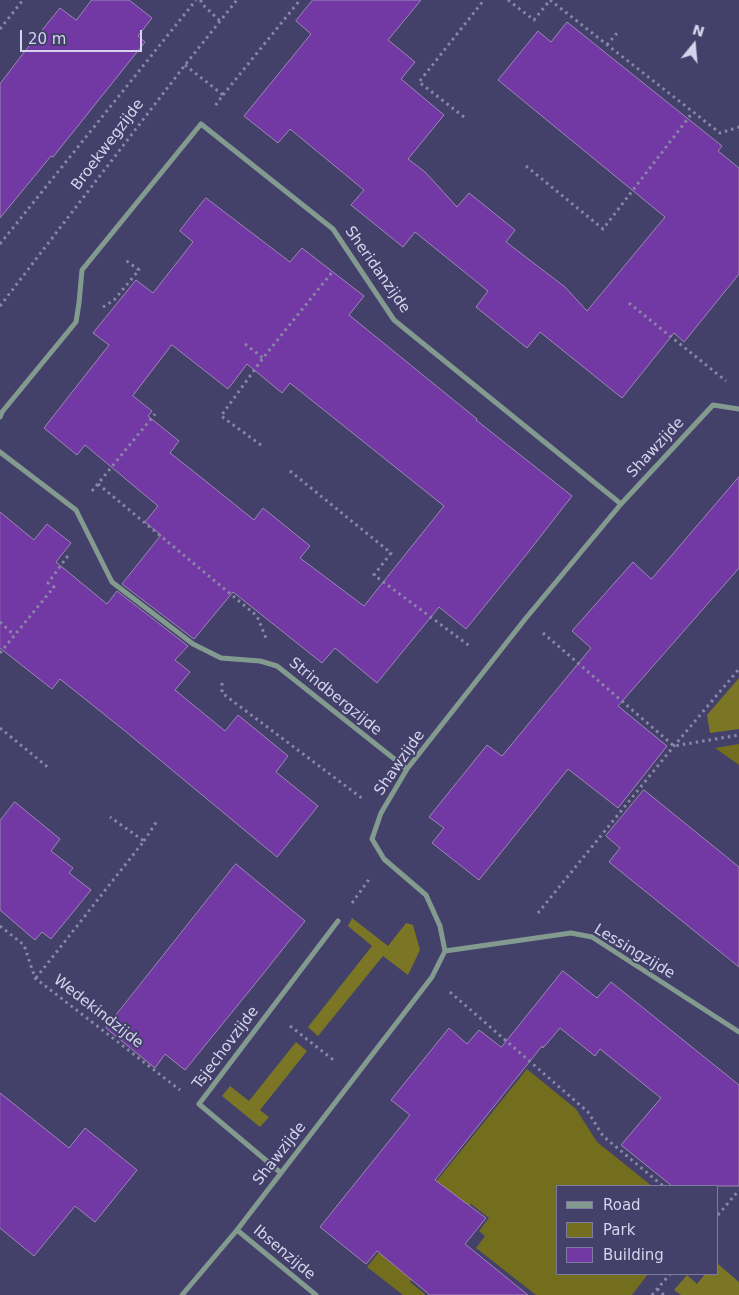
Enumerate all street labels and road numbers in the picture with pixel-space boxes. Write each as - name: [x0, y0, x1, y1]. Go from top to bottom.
- street label: Broekwegzijde: [68, 96, 148, 194]
- street label: Sheridanzijde: [340, 223, 414, 317]
- street label: Shawzijde: [624, 414, 688, 482]
- street label: Strindbergzijde: [285, 654, 385, 740]
- street label: Shawzijde: [371, 727, 429, 799]
- street label: Lessingzijde: [590, 921, 678, 983]
- street label: Wedekindzijde: [50, 971, 146, 1053]
- street label: Tsjechovzijde: [189, 1003, 263, 1093]
- street label: Shawzijde: [250, 1119, 310, 1189]
- street label: Ibsenzijde: [249, 1222, 319, 1284]

